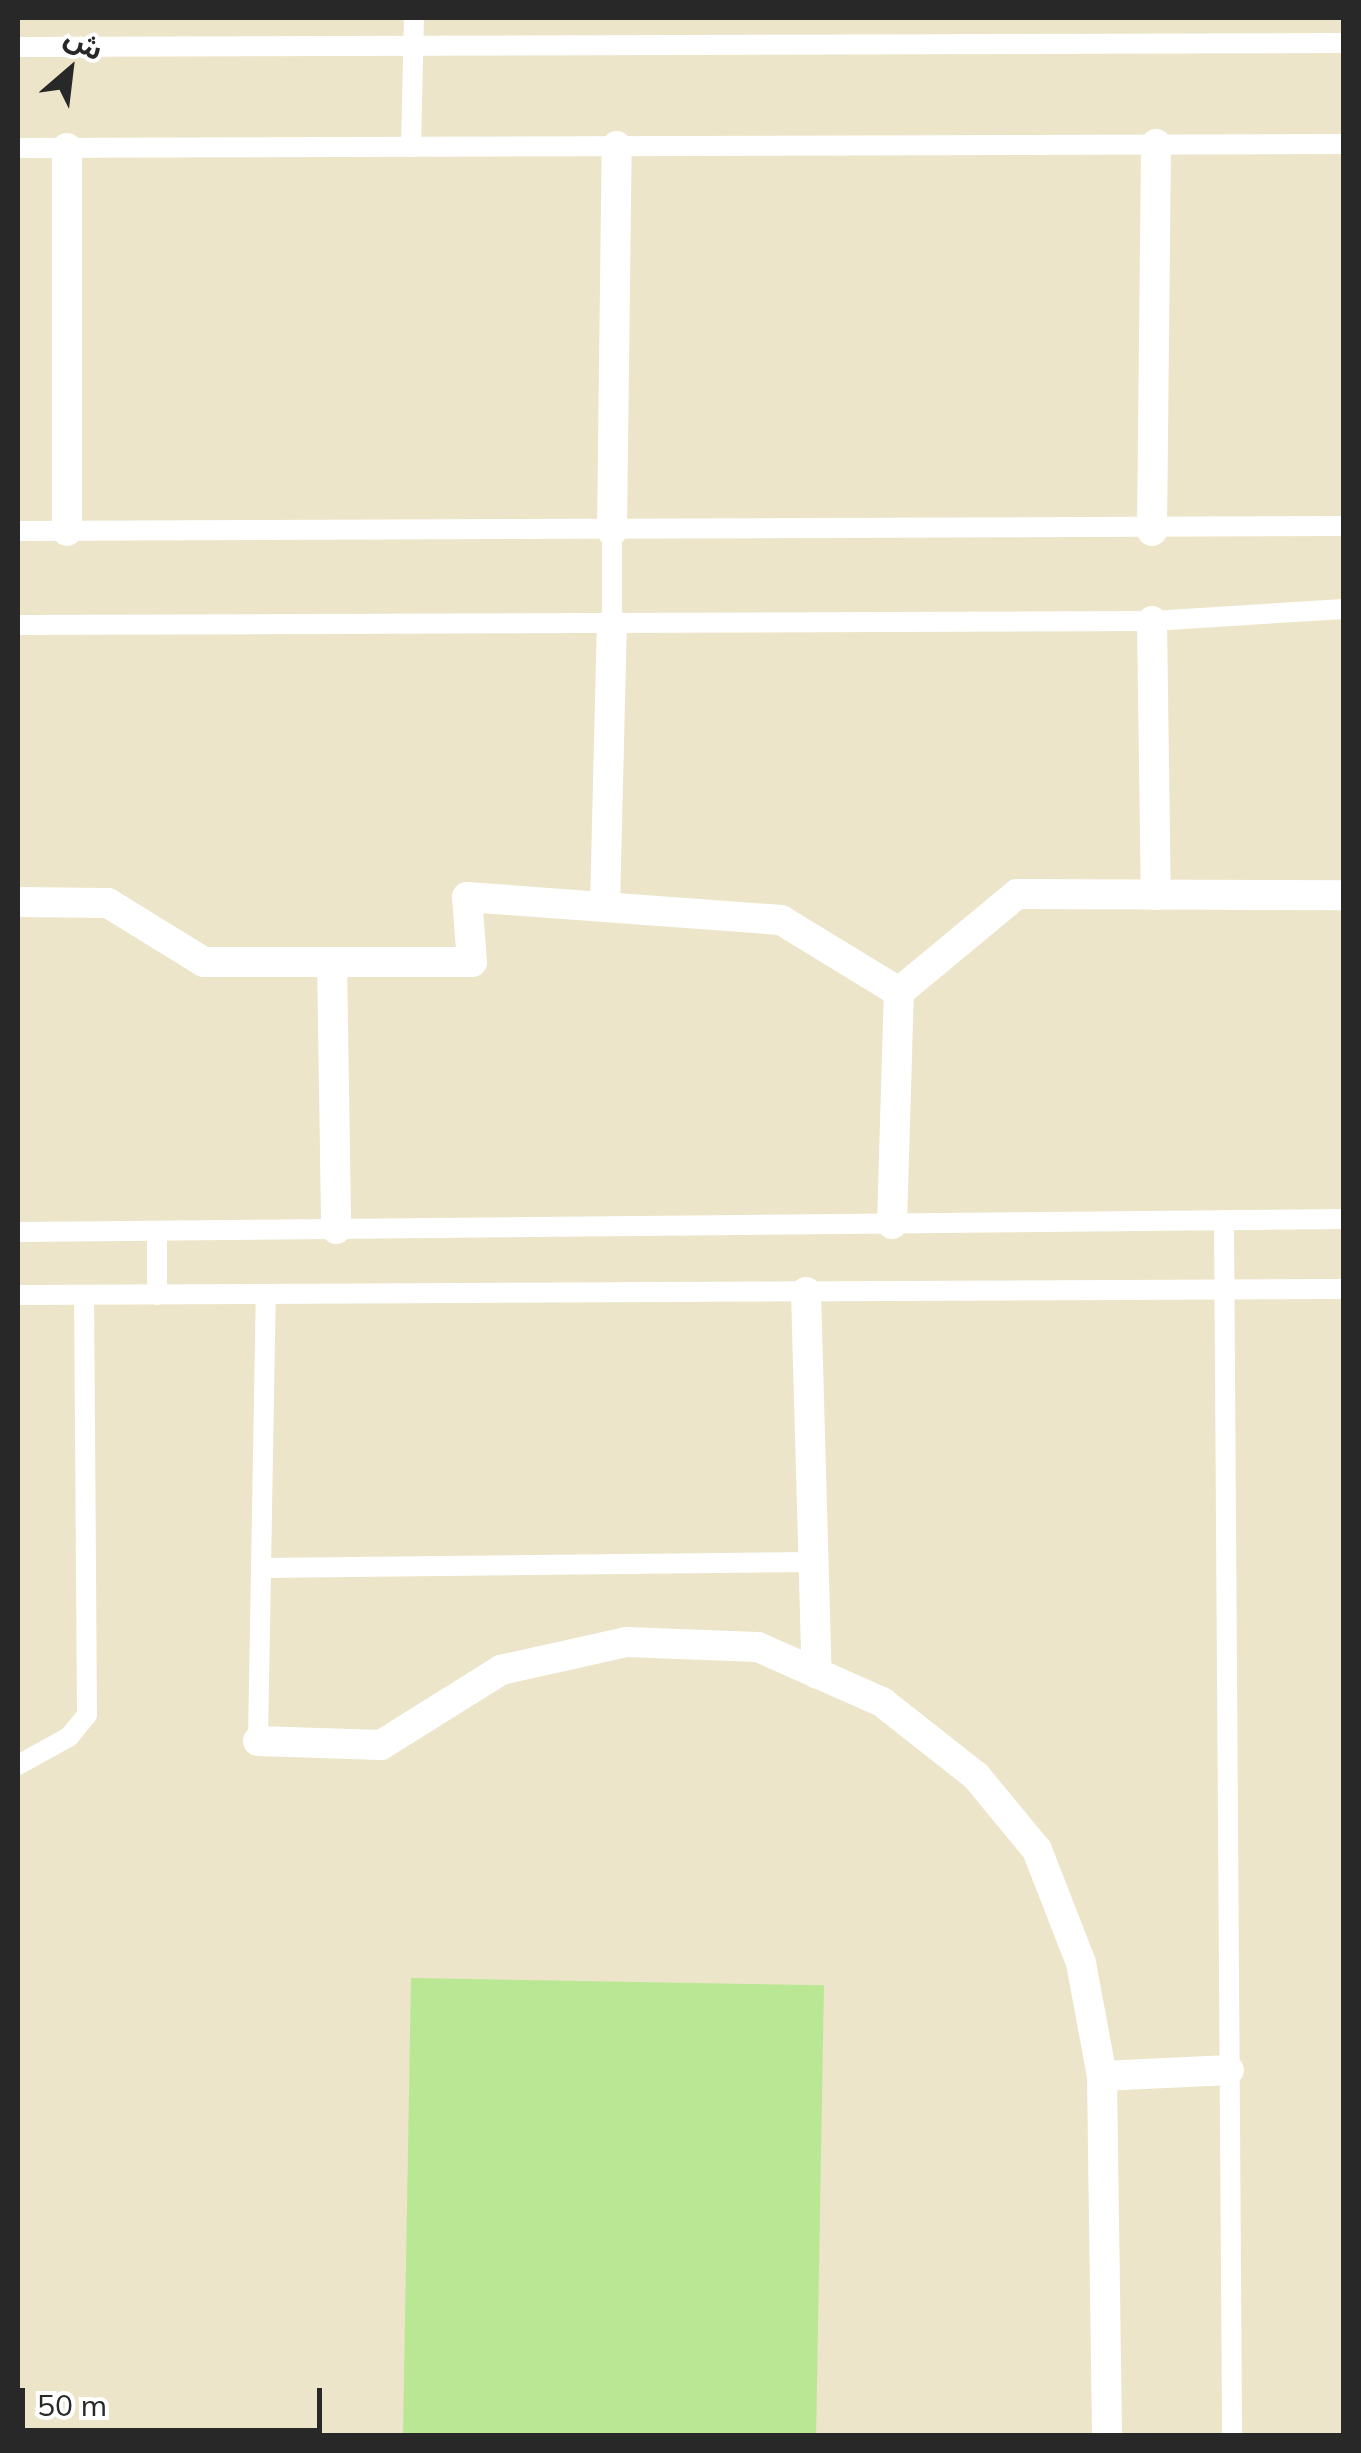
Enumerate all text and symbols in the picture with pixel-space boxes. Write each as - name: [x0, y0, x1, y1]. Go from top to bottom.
- text: ش: [59, 19, 109, 68]
- north arrow: [20, 20, 120, 120]
- scale bar: [25, 2368, 328, 2430]
- text: 50 m: [37, 2386, 107, 2424]

